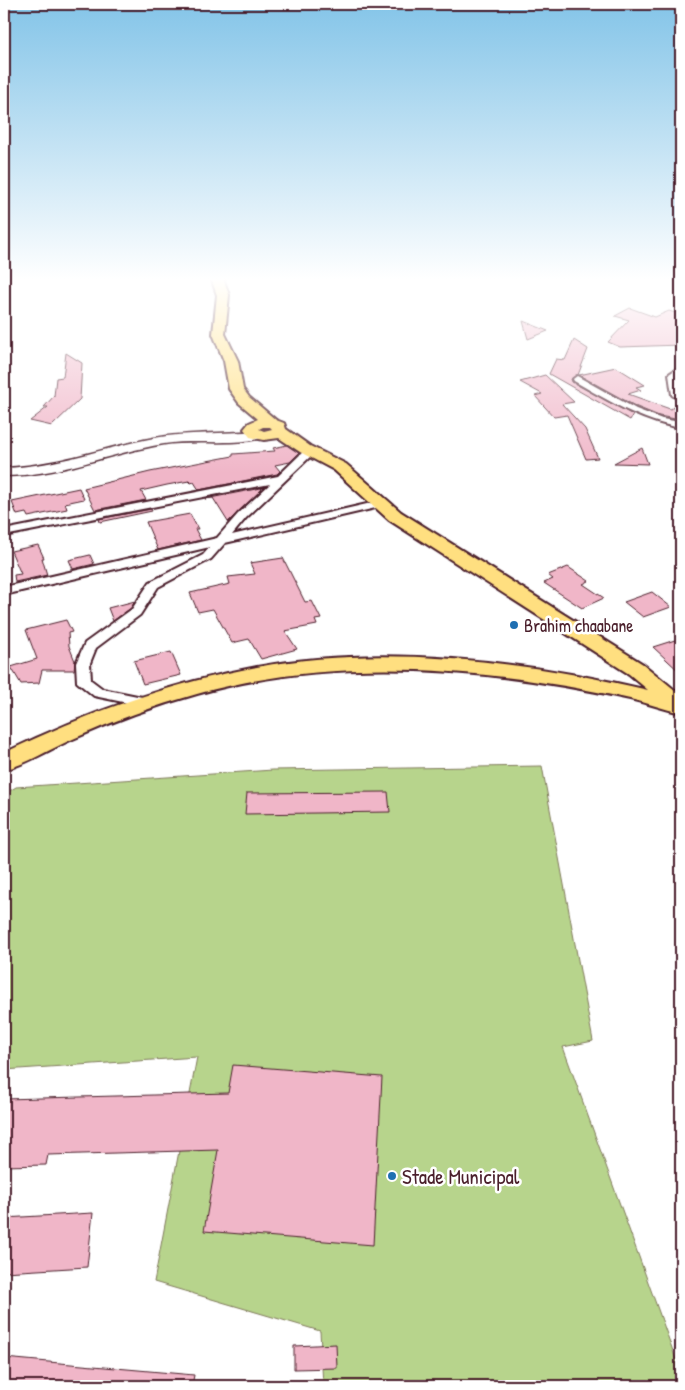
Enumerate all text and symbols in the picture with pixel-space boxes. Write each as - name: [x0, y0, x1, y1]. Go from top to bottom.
- place label: Brahim chaabane: [524, 613, 634, 638]
- marker: Brahim chaabane: [508, 619, 520, 631]
- place label: Stade Municipal: [402, 1162, 520, 1191]
- marker: Stade Municipal: [386, 1170, 398, 1182]

